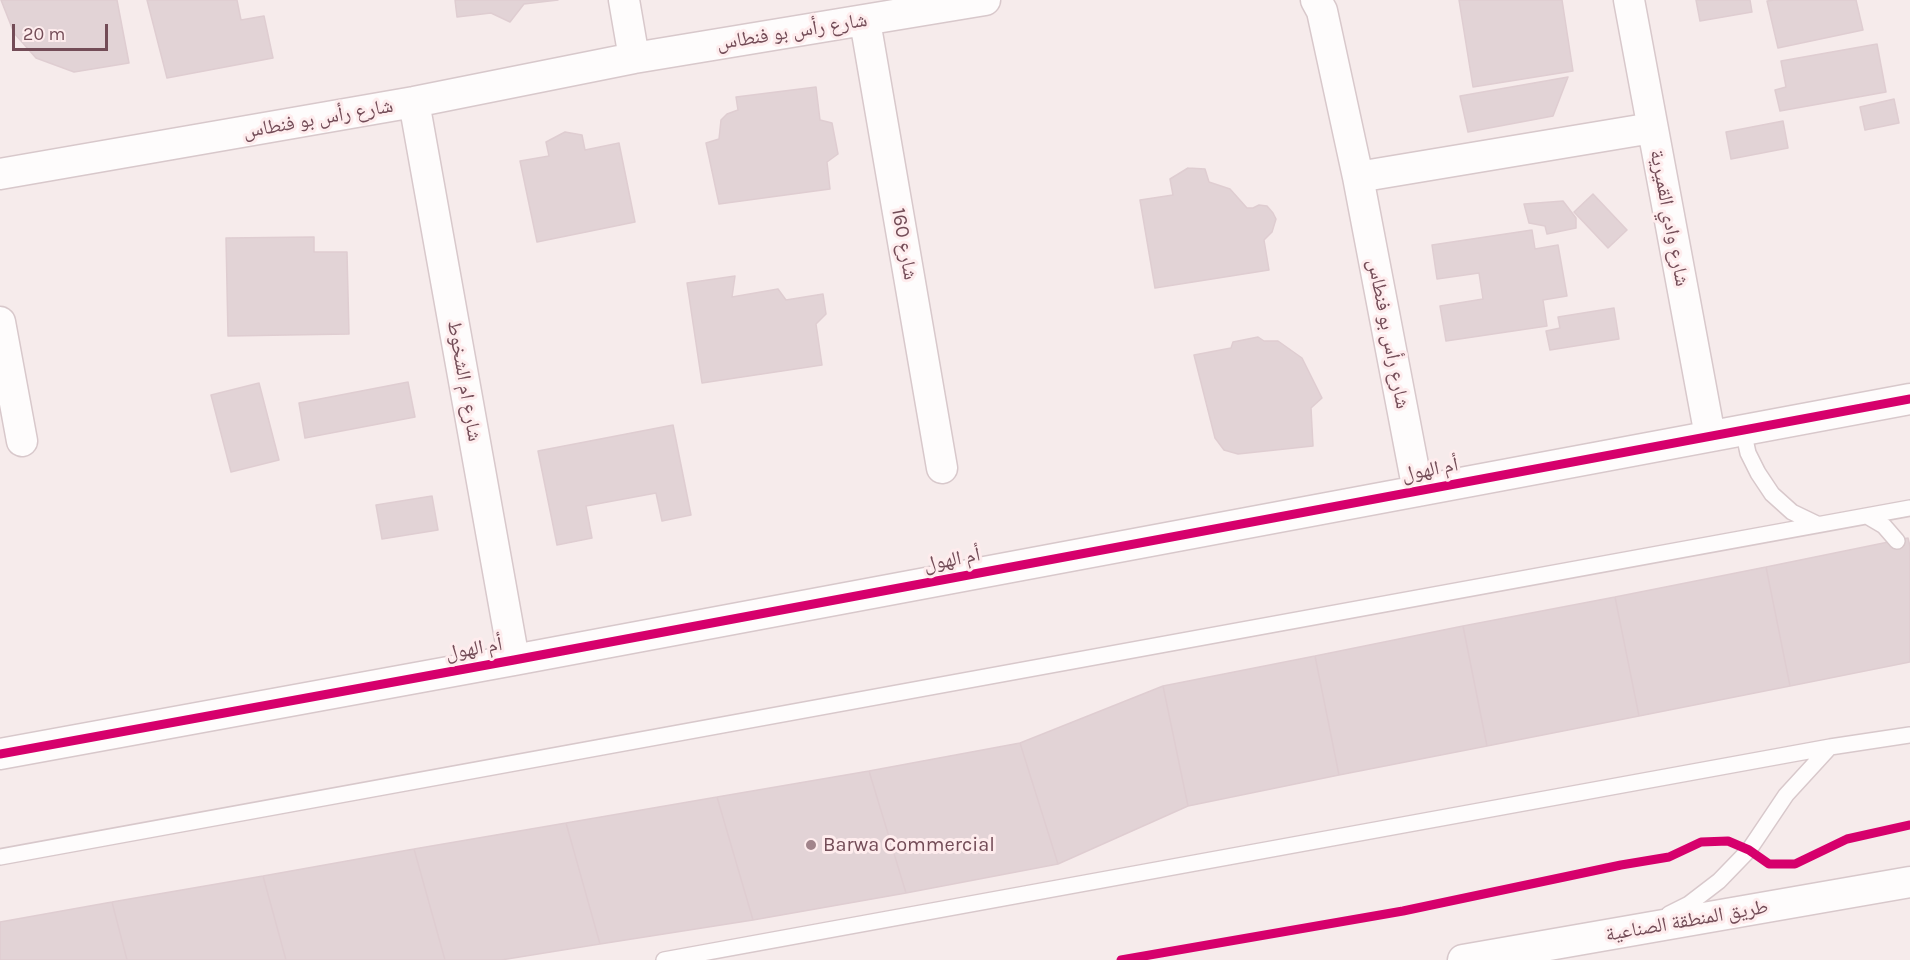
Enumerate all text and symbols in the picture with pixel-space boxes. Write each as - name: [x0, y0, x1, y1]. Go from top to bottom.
- street label: شارع رأس بو فنطاس: [715, 8, 869, 56]
- scale bar: [15, 12, 111, 50]
- text: 20 m: [23, 23, 65, 45]
- street label: شارع رأس بو فنطاس: [241, 94, 395, 144]
- street label: شارع وادي القميرية: [1644, 148, 1694, 288]
- street label: شارع 160: [886, 206, 922, 282]
- street label: شارع رأس بو فنطاس: [1362, 257, 1414, 411]
- street label: شارع ام الشخوط: [442, 319, 486, 443]
- street label: أم الهول: [1400, 453, 1460, 487]
- street label: أم الهول: [922, 543, 982, 577]
- street label: أم الهول: [444, 632, 504, 666]
- place label: Barwa Commercial: [823, 833, 995, 857]
- marker: Barwa Commercial: [804, 838, 818, 852]
- street label: طريق المنطقة الصناعية: [1604, 895, 1770, 947]

